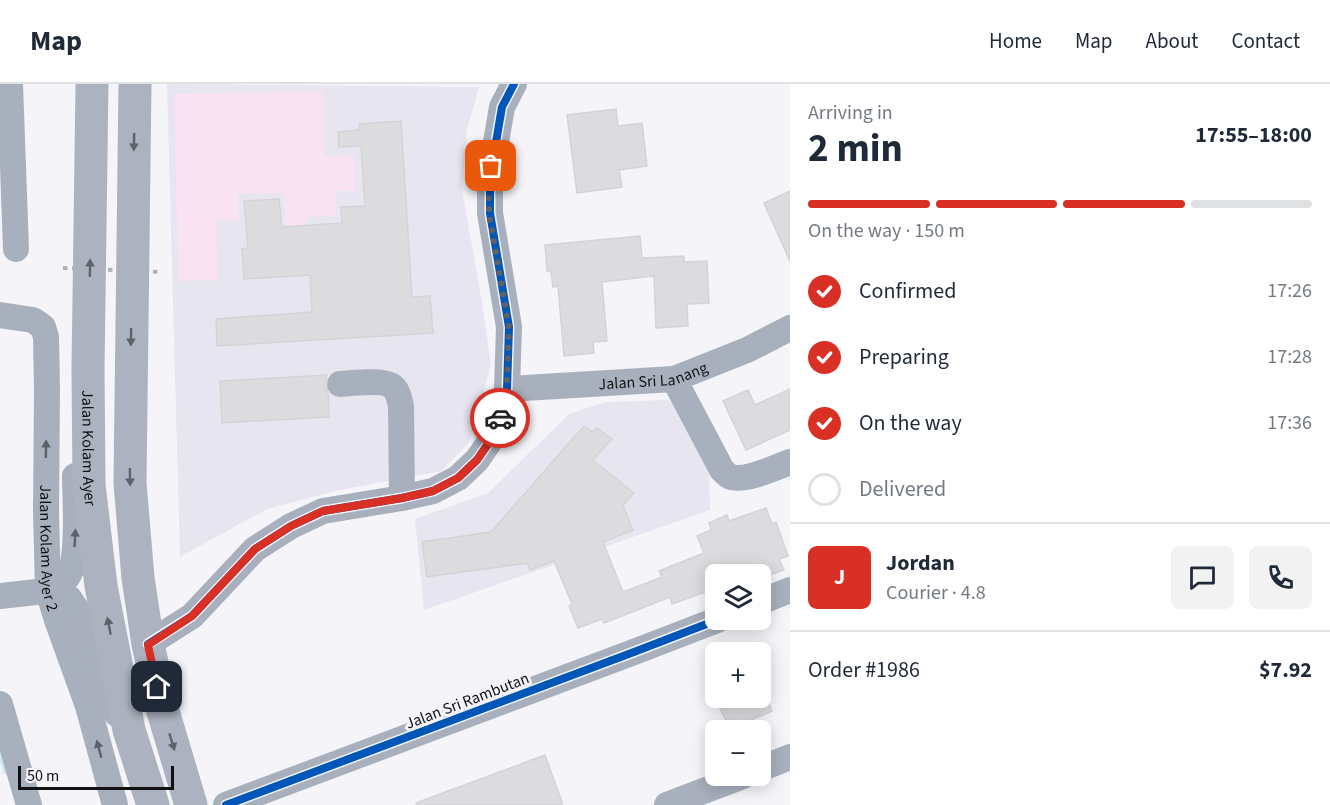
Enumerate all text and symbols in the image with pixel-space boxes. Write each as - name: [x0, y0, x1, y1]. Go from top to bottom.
- text: Map: [30, 21, 82, 61]
- text: Home: [989, 26, 1042, 56]
- text: Map: [1075, 26, 1113, 56]
- text: About: [1146, 26, 1198, 56]
- text: Contact: [1231, 26, 1300, 56]
- text: Arriving in: [808, 99, 893, 127]
- text: 17:55–18:00: [1195, 119, 1312, 151]
- text: 2 min: [808, 121, 903, 177]
- one-way arrow: [129, 133, 139, 152]
- pin: [465, 140, 516, 191]
- icon: bag: [474, 149, 507, 182]
- text: On the way · 150 m: [808, 217, 965, 245]
- one-way arrow: [85, 258, 95, 277]
- icon: check: [808, 275, 841, 308]
- text: Confirmed: [859, 275, 956, 307]
- text: 17:26: [1267, 277, 1312, 305]
- one-way arrow: [127, 328, 136, 347]
- icon: check: [808, 341, 841, 374]
- text: Preparing: [859, 341, 949, 373]
- text: 17:28: [1267, 343, 1312, 371]
- street label: Jalan Sri Lanang: [598, 357, 711, 395]
- courier: [470, 388, 530, 448]
- street label: Jalan Kolam Ayer: [76, 390, 101, 508]
- icon: car: [484, 402, 517, 435]
- icon: check: [808, 407, 841, 440]
- text: On the way: [859, 407, 962, 439]
- text: 17:36: [1267, 409, 1312, 437]
- one-way arrow: [41, 439, 51, 458]
- one-way arrow: [125, 468, 135, 487]
- text: Delivered: [859, 473, 946, 505]
- street label: Jalan Kolam Ayer 2: [34, 484, 64, 614]
- one-way arrow: [71, 528, 80, 547]
- button: chat: [1171, 546, 1234, 609]
- button: phone: [1249, 546, 1312, 609]
- text: Jordan: [886, 547, 955, 579]
- text: J: [834, 561, 845, 593]
- map controls: [705, 564, 771, 786]
- button: layers: [705, 564, 771, 630]
- text: Courier · 4.8: [886, 579, 986, 607]
- one-way arrow: [104, 616, 113, 635]
- button: +: [705, 642, 771, 708]
- text: Order #1986: [808, 654, 920, 686]
- text: $7.92: [1259, 654, 1312, 686]
- pin: [131, 661, 182, 712]
- street label: Jalan Sri Rambutan: [402, 667, 532, 735]
- icon: home: [140, 670, 173, 703]
- button: −: [705, 720, 771, 786]
- one-way arrow: [168, 733, 177, 751]
- one-way arrow: [94, 739, 104, 758]
- scale bar: [18, 763, 174, 790]
- text: 50 m: [27, 765, 59, 787]

